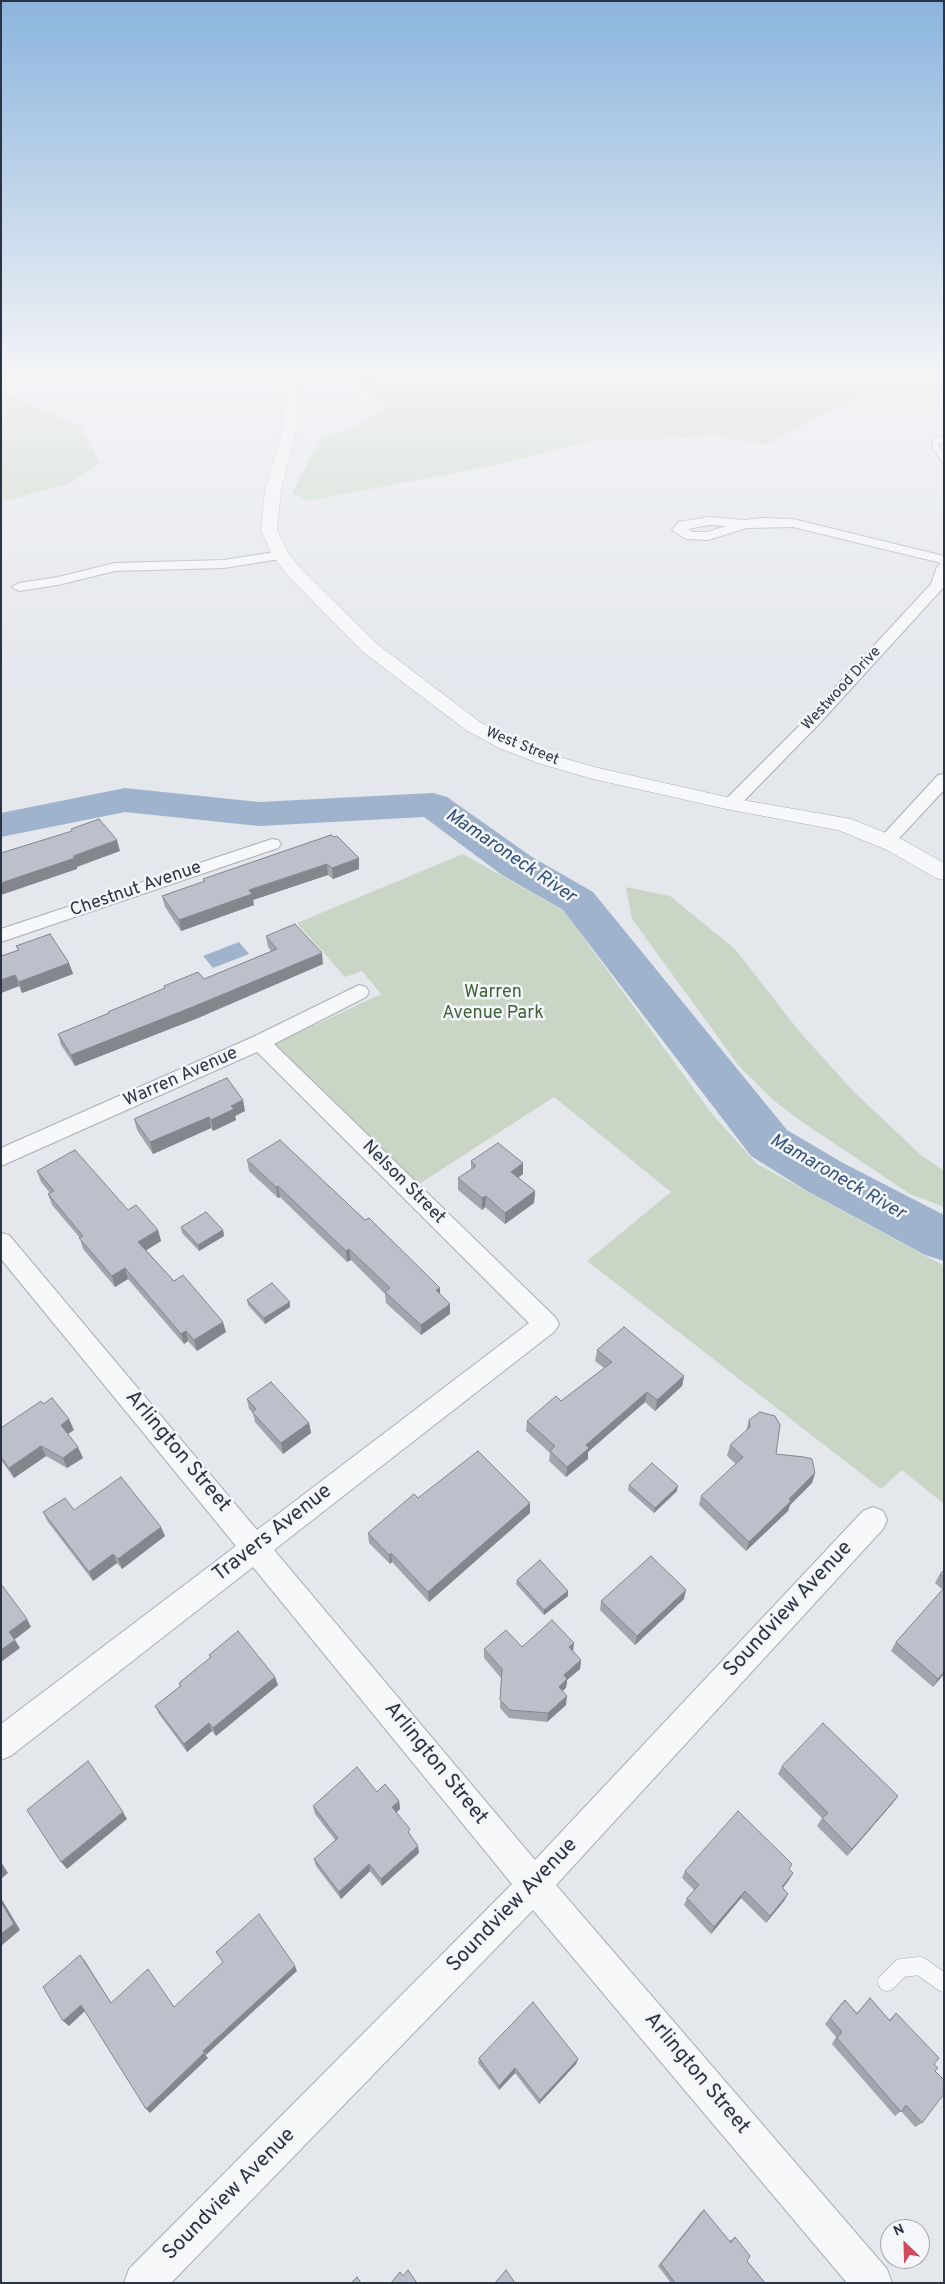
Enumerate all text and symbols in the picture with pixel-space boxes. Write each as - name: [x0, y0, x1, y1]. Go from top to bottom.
- street label: Westwood Drive: [799, 643, 885, 735]
- street label: West Street: [483, 724, 561, 770]
- water label: Mamaroneck River: [440, 805, 580, 909]
- street label: Chestnut Avenue: [68, 857, 204, 923]
- park label: Warren Avenue Park: [442, 982, 544, 1024]
- street label: Warren Avenue: [121, 1043, 241, 1113]
- water label: Mamaroneck River: [765, 1130, 909, 1226]
- street label: Nelson Street: [357, 1137, 449, 1229]
- street label: Arlington Street: [119, 1386, 235, 1518]
- street label: Travers Avenue: [208, 1480, 338, 1588]
- street label: Soundview Avenue: [719, 1537, 859, 1683]
- street label: Arlington Street: [378, 1697, 492, 1831]
- street label: Soundview Avenue: [442, 1834, 584, 1978]
- street label: Arlington Street: [638, 2008, 754, 2140]
- street label: Soundview Avenue: [158, 2123, 302, 2267]
- north arrow: [880, 2219, 930, 2269]
- text: N: [891, 2221, 907, 2241]

